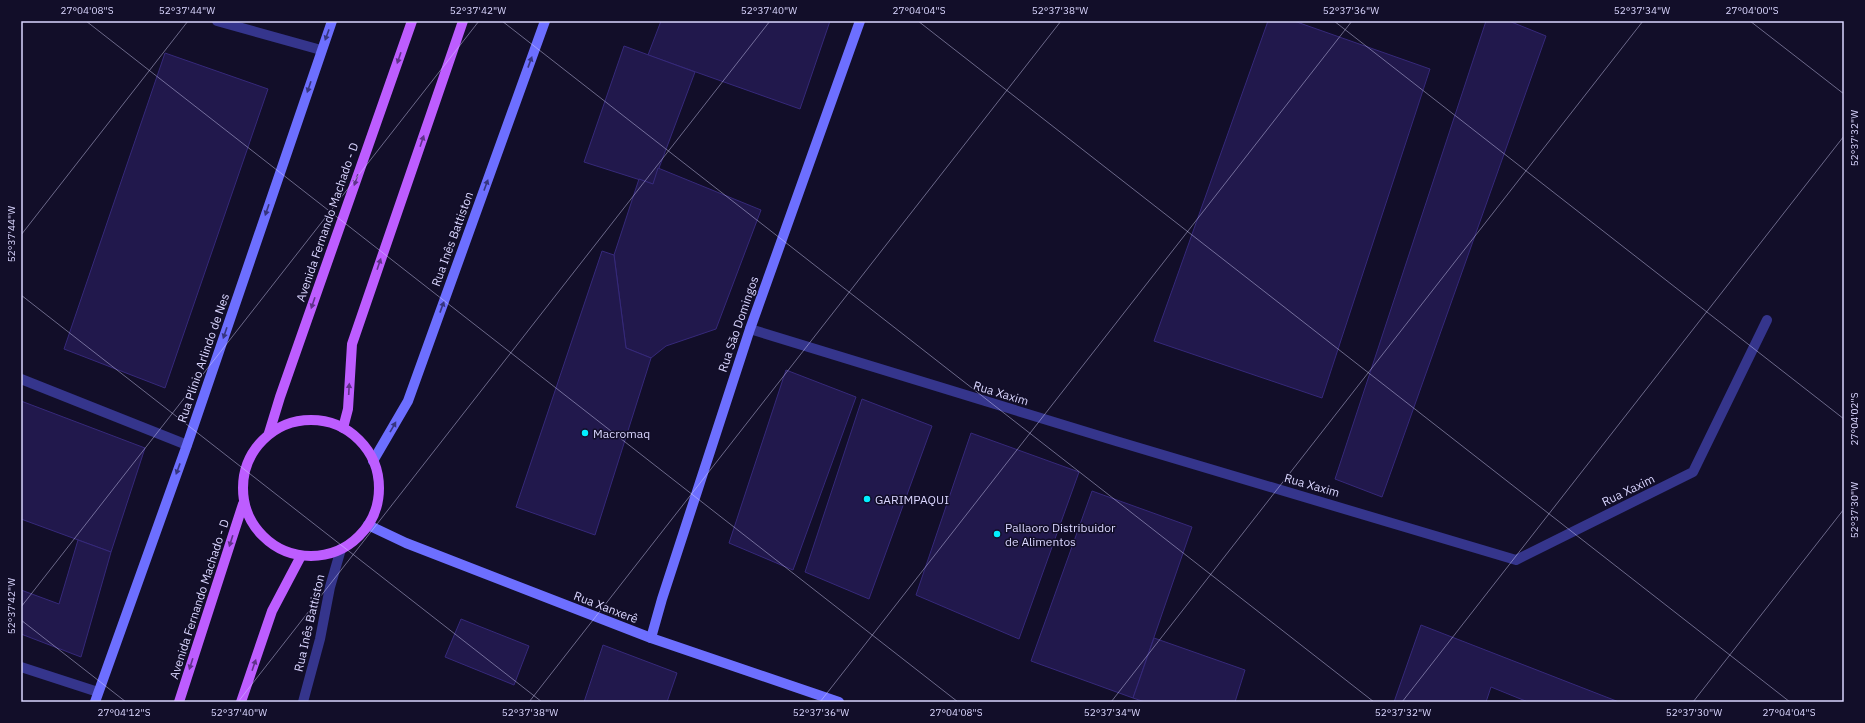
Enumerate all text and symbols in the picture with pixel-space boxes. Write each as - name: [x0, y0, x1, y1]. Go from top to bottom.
- text: 27°04'08"S: [60, 4, 114, 17]
- text: 52°37'44"W: [159, 4, 215, 17]
- text: 52°37'42"W: [450, 4, 506, 17]
- text: 52°37'40"W: [741, 4, 797, 17]
- text: 27°04'04"S: [892, 4, 946, 17]
- text: 52°37'38"W: [1032, 4, 1088, 17]
- text: 52°37'36"W: [1323, 4, 1379, 17]
- text: 52°37'34"W: [1614, 4, 1670, 17]
- text: 27°04'00"S: [1725, 4, 1779, 17]
- one-way arrow: [323, 30, 329, 42]
- one-way arrow: [396, 52, 402, 64]
- one-way arrow: [527, 56, 533, 68]
- one-way arrow: [305, 81, 311, 93]
- text: 52°37'32"W: [1848, 110, 1861, 166]
- one-way arrow: [419, 135, 425, 147]
- street label: Avenida Fernando Machado - D: [293, 140, 361, 304]
- one-way arrow: [353, 175, 359, 187]
- one-way arrow: [483, 178, 489, 190]
- street label: Rua Inês Battiston: [428, 190, 476, 288]
- one-way arrow: [264, 204, 270, 216]
- text: 52°37'44"W: [5, 206, 18, 262]
- one-way arrow: [377, 258, 383, 270]
- street label: Rua São Domingos: [715, 274, 762, 374]
- street label: Rua Plínio Arlindo de Nes: [174, 291, 232, 425]
- one-way arrow: [310, 298, 316, 310]
- one-way arrow: [439, 301, 445, 313]
- one-way arrow: [222, 327, 228, 339]
- street label: Rua Xaxim: [972, 378, 1030, 408]
- one-way arrow: [346, 383, 353, 395]
- text: 27°04'02"S: [1848, 392, 1861, 446]
- one-way arrow: [389, 421, 396, 433]
- place label: Macromaq: [593, 426, 650, 441]
- marker: Macromaq: [580, 428, 590, 438]
- one-way arrow: [175, 463, 181, 475]
- street label: Rua Xaxim: [1283, 470, 1341, 500]
- street label: Rua Xaxim: [1599, 471, 1657, 509]
- text: 52°37'30"W: [1848, 482, 1861, 538]
- place label: GARIMPAQUI: [875, 492, 949, 507]
- marker: GARIMPAQUI: [862, 494, 872, 504]
- street label: Avenida Fernando Machado - D: [166, 517, 232, 681]
- place label: Pallaoro Distribuidor de Alimentos: [1005, 520, 1116, 549]
- marker: Pallaoro Distribuidor de Alimentos: [992, 529, 1002, 539]
- one-way arrow: [228, 535, 234, 547]
- street label: Rua Inês Battiston: [290, 573, 328, 673]
- text: 52°37'42"W: [5, 578, 18, 634]
- street label: Rua Xanxerê: [572, 588, 641, 626]
- one-way arrow: [188, 659, 194, 671]
- one-way arrow: [251, 659, 257, 671]
- text: 27°04'12"S: [97, 706, 151, 719]
- text: 52°37'40"W: [211, 706, 267, 719]
- text: 52°37'38"W: [502, 706, 558, 719]
- text: 52°37'36"W: [793, 706, 849, 719]
- text: 27°04'08"S: [929, 706, 983, 719]
- text: 52°37'34"W: [1084, 706, 1140, 719]
- text: 52°37'32"W: [1375, 706, 1431, 719]
- text: 52°37'30"W: [1666, 706, 1722, 719]
- text: 27°04'04"S: [1762, 706, 1816, 719]

